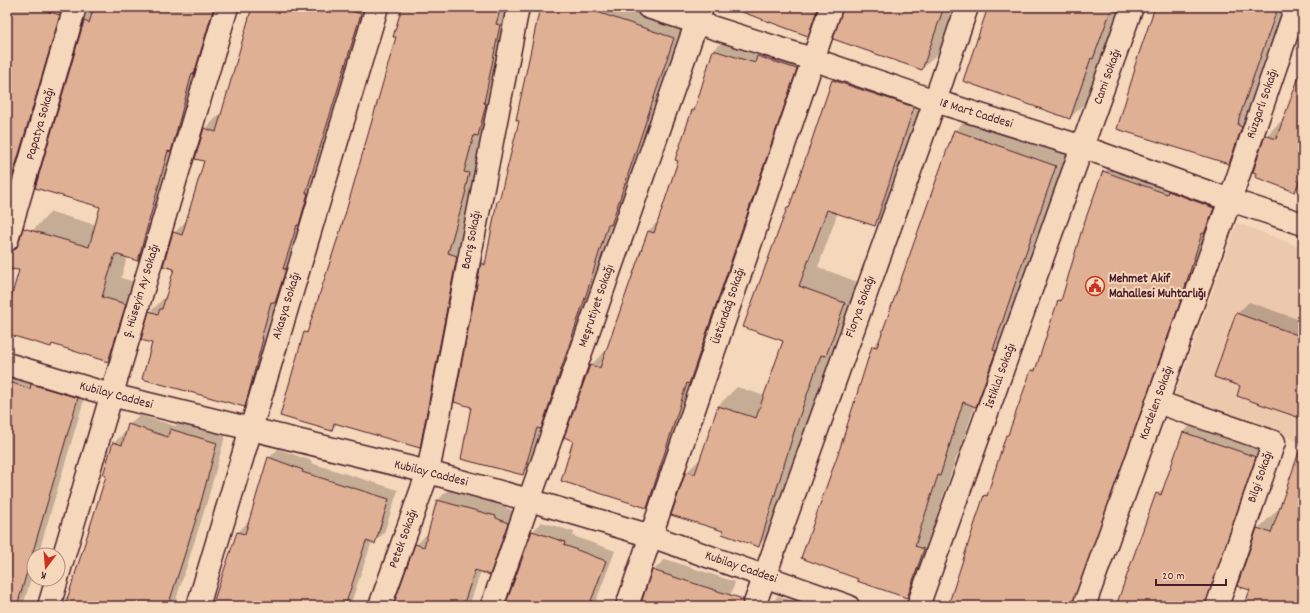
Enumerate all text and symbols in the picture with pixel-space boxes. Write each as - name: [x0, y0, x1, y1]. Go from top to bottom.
- street label: Cami Sokağı: [1089, 47, 1127, 107]
- street label: Rüzgarlı Sokağı: [1242, 66, 1284, 142]
- street label: Papatya Sokağı: [22, 86, 60, 162]
- street label: 18 Mart Caddesi: [937, 94, 1016, 134]
- street label: Barış Sokağı: [457, 209, 487, 271]
- street label: Ş. Hüseyin Ay Sokağı: [119, 242, 165, 340]
- street label: Meşrutiyet Sokağı: [574, 262, 620, 350]
- street label: Üstündağ Sokağı: [707, 265, 751, 347]
- street label: Akasya Sokağı: [268, 270, 306, 342]
- place label: Mehmet Akif Mahallesi Muhtarlığı: [1109, 270, 1207, 304]
- street label: Florya Sokağı: [841, 273, 881, 341]
- public building icon: Mehmet Akif Mahallesi Muhtarlığı: [1084, 275, 1106, 297]
- street label: İstiklal Sokağı: [980, 341, 1022, 411]
- street label: Kardelen Sokağı: [1135, 363, 1179, 443]
- street label: Kubilay Caddesi: [77, 377, 155, 415]
- street label: Bilgi Sokağı: [1243, 449, 1279, 505]
- street label: Kubilay Caddesi: [392, 456, 470, 492]
- street label: Petek Sokağı: [385, 507, 423, 571]
- north arrow: [26, 547, 66, 587]
- street label: Kubilay Caddesi: [702, 547, 780, 589]
- scale bar: [1156, 561, 1226, 587]
- text: K: [39, 566, 48, 583]
- text: 20 m: [1162, 568, 1185, 585]

